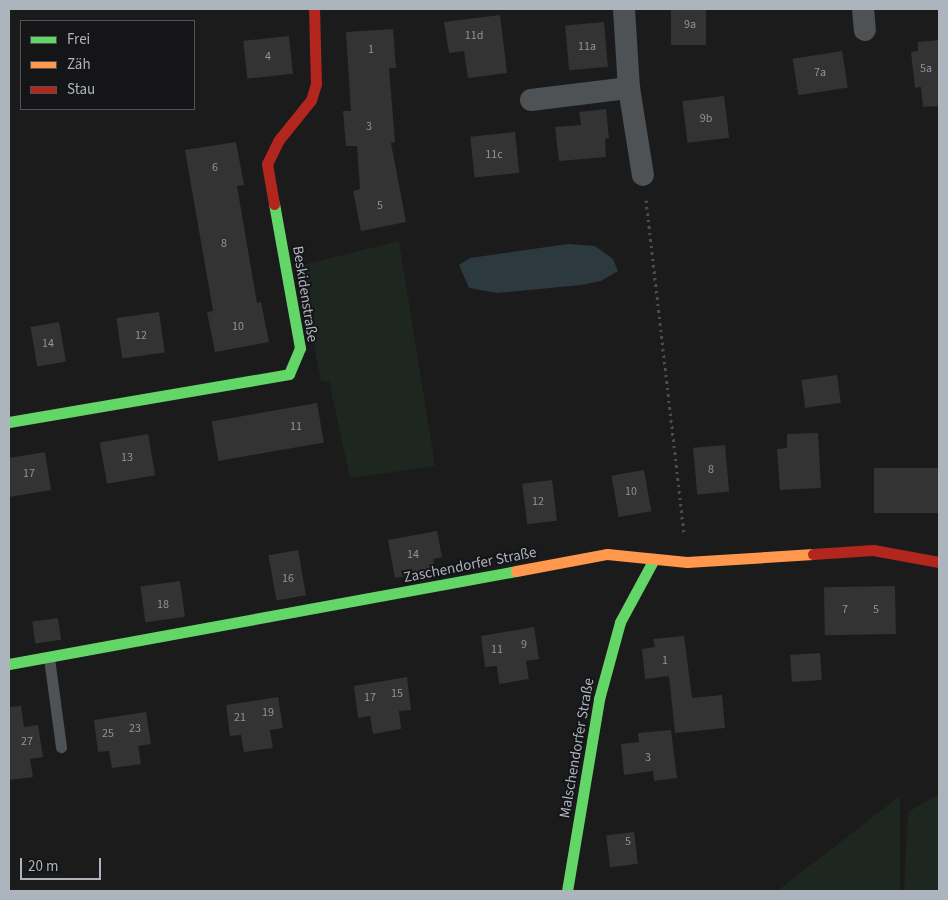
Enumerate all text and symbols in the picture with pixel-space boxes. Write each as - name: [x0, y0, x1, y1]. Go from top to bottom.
- house number: 9a: [684, 18, 696, 32]
- legend: [20, 20, 195, 110]
- text: Frei: [67, 29, 90, 50]
- house number: 11d: [465, 29, 483, 43]
- house number: 11a: [578, 40, 596, 54]
- house number: 1: [368, 43, 374, 57]
- house number: 4: [265, 50, 271, 64]
- text: Zäh: [67, 54, 91, 75]
- house number: 5a: [920, 62, 932, 76]
- house number: 7a: [814, 66, 826, 80]
- text: Stau: [67, 79, 95, 100]
- house number: 9b: [700, 112, 712, 126]
- house number: 3: [366, 120, 372, 134]
- house number: 11c: [485, 148, 503, 162]
- house number: 6: [212, 161, 218, 175]
- house number: 5: [377, 199, 383, 213]
- house number: 8: [221, 237, 227, 251]
- street label: Beskidenstraße: [289, 245, 321, 343]
- house number: 10: [232, 320, 244, 334]
- house number: 12: [135, 329, 147, 343]
- house number: 14: [42, 337, 54, 351]
- house number: 11: [290, 420, 302, 434]
- house number: 13: [121, 451, 133, 465]
- house number: 8: [708, 463, 714, 477]
- house number: 17: [23, 467, 35, 481]
- house number: 10: [625, 485, 637, 499]
- house number: 12: [532, 495, 544, 509]
- street label: Zaschendorfer Straße: [402, 543, 538, 587]
- house number: 14: [407, 548, 419, 562]
- house number: 16: [282, 572, 294, 586]
- house number: 18: [157, 598, 169, 612]
- house number: 7: [842, 603, 848, 617]
- house number: 5: [873, 603, 879, 617]
- house number: 9: [521, 638, 527, 652]
- house number: 11: [491, 643, 503, 657]
- house number: 1: [662, 654, 668, 668]
- street label: Malschendorfer Straße: [556, 677, 598, 819]
- house number: 15: [391, 687, 403, 701]
- house number: 17: [364, 691, 376, 705]
- house number: 19: [262, 706, 274, 720]
- house number: 21: [234, 711, 246, 725]
- house number: 23: [129, 722, 141, 736]
- house number: 25: [102, 727, 114, 741]
- house number: 27: [21, 735, 33, 749]
- house number: 3: [645, 751, 651, 765]
- house number: 5: [625, 835, 631, 849]
- scale bar: [22, 848, 104, 880]
- text: 20 m: [28, 856, 58, 877]

